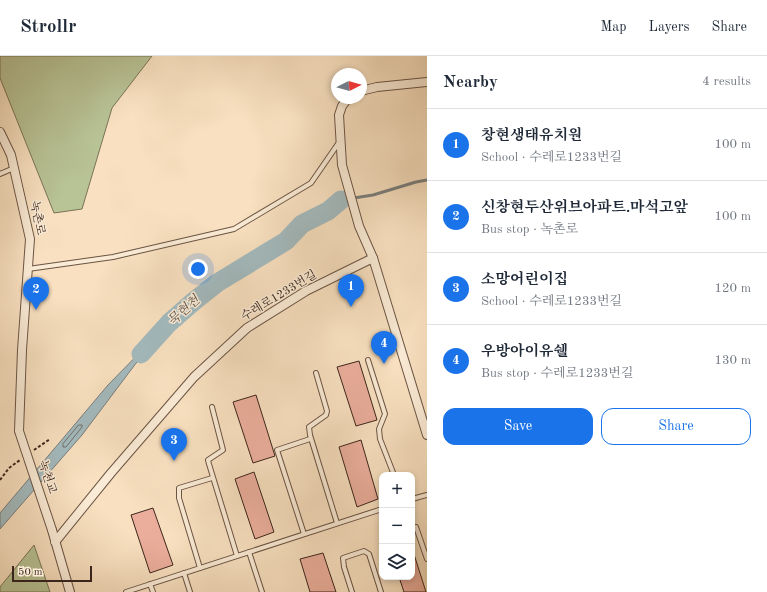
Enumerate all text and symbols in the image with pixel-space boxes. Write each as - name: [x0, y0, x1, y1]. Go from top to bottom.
- text: Strollr: [20, 18, 76, 37]
- text: Map: [601, 20, 627, 34]
- text: Layers: [649, 20, 690, 34]
- text: Share: [712, 20, 747, 34]
- north arrow: [331, 68, 367, 104]
- text: Nearby: [443, 74, 498, 91]
- text: 4 results: [702, 75, 751, 88]
- text: 창현생태유치원: [481, 129, 582, 144]
- text: 1: [452, 138, 460, 151]
- text: 100 m: [714, 138, 751, 151]
- text: School · 수레로1233번길: [481, 151, 622, 164]
- street label: 녹촌로: [28, 199, 48, 237]
- text: 신창현두산위브아파트.마석고앞: [481, 201, 688, 216]
- text: 2: [452, 210, 460, 223]
- text: 100 m: [714, 210, 751, 223]
- text: Bus stop · 녹촌로: [481, 223, 578, 236]
- your location: [188, 259, 208, 279]
- street label: 수레로1233번길: [239, 268, 319, 323]
- text: 소망어린이집: [481, 273, 568, 288]
- pin: 1: [338, 274, 364, 307]
- pin: 2: [23, 277, 49, 310]
- text: 3: [452, 282, 460, 295]
- text: 120 m: [714, 282, 751, 295]
- water label: 묵현천: [164, 291, 203, 328]
- text: School · 수레로1233번길: [481, 295, 622, 308]
- pin: 4: [371, 331, 397, 364]
- text: 우방아이유쉘: [481, 345, 568, 360]
- text: 4: [452, 354, 460, 367]
- text: 130 m: [714, 354, 751, 367]
- text: Bus stop · 수레로1233번길: [481, 367, 633, 380]
- button: Save: [443, 408, 593, 445]
- button: Share: [601, 408, 751, 445]
- pin: 3: [161, 428, 187, 461]
- street label: 녹천교: [36, 458, 59, 496]
- map controls: [379, 472, 415, 580]
- button: +: [379, 472, 415, 508]
- button: −: [379, 508, 415, 544]
- button: layers: [379, 544, 415, 580]
- scale bar: [12, 564, 92, 583]
- text: 50 m: [18, 567, 43, 578]

